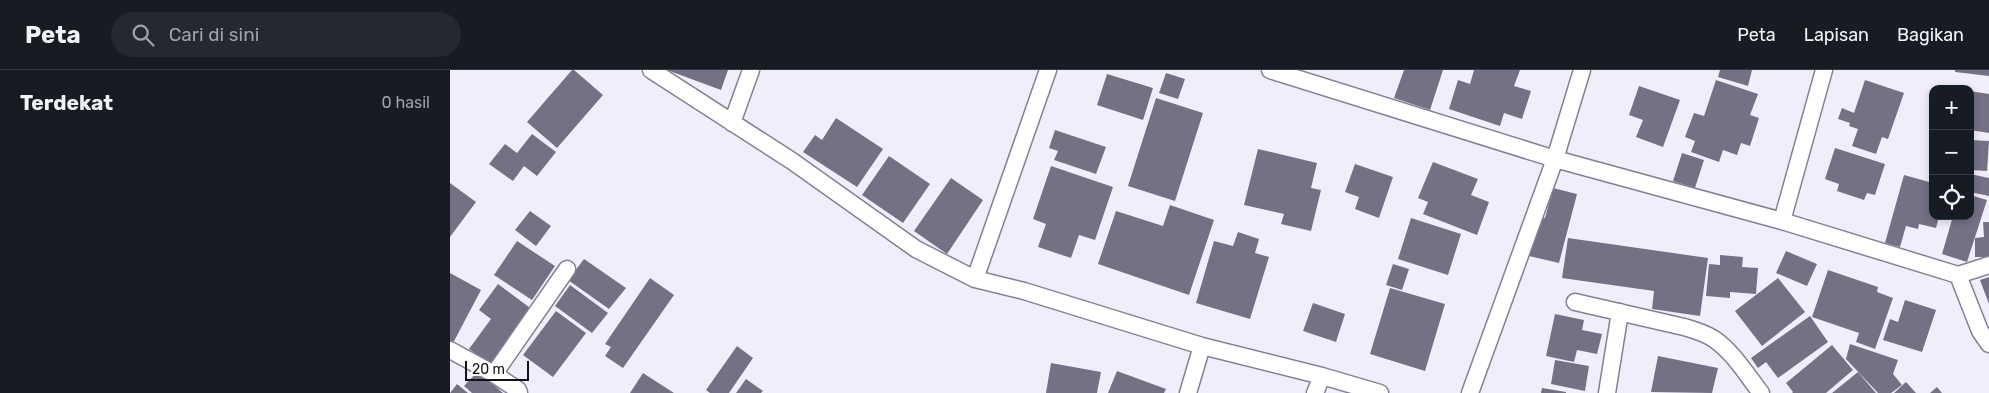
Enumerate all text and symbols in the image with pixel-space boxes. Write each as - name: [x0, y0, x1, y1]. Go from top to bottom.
- search box: [111, 12, 461, 57]
- text: Peta: [25, 21, 81, 49]
- icon: search: [129, 21, 157, 49]
- text: Cari di sini: [169, 23, 259, 46]
- text: Peta: [1737, 24, 1776, 46]
- text: Lapisan: [1804, 24, 1869, 46]
- text: Bagikan: [1897, 24, 1964, 46]
- map controls: [1929, 85, 1974, 220]
- button: +: [1929, 85, 1974, 130]
- text: Terdekat: [20, 90, 113, 115]
- text: 0 hasil: [381, 93, 430, 112]
- button: −: [1929, 130, 1974, 175]
- button: locate: [1929, 175, 1974, 220]
- scale bar: [465, 358, 529, 381]
- text: 20 m: [472, 361, 505, 378]

